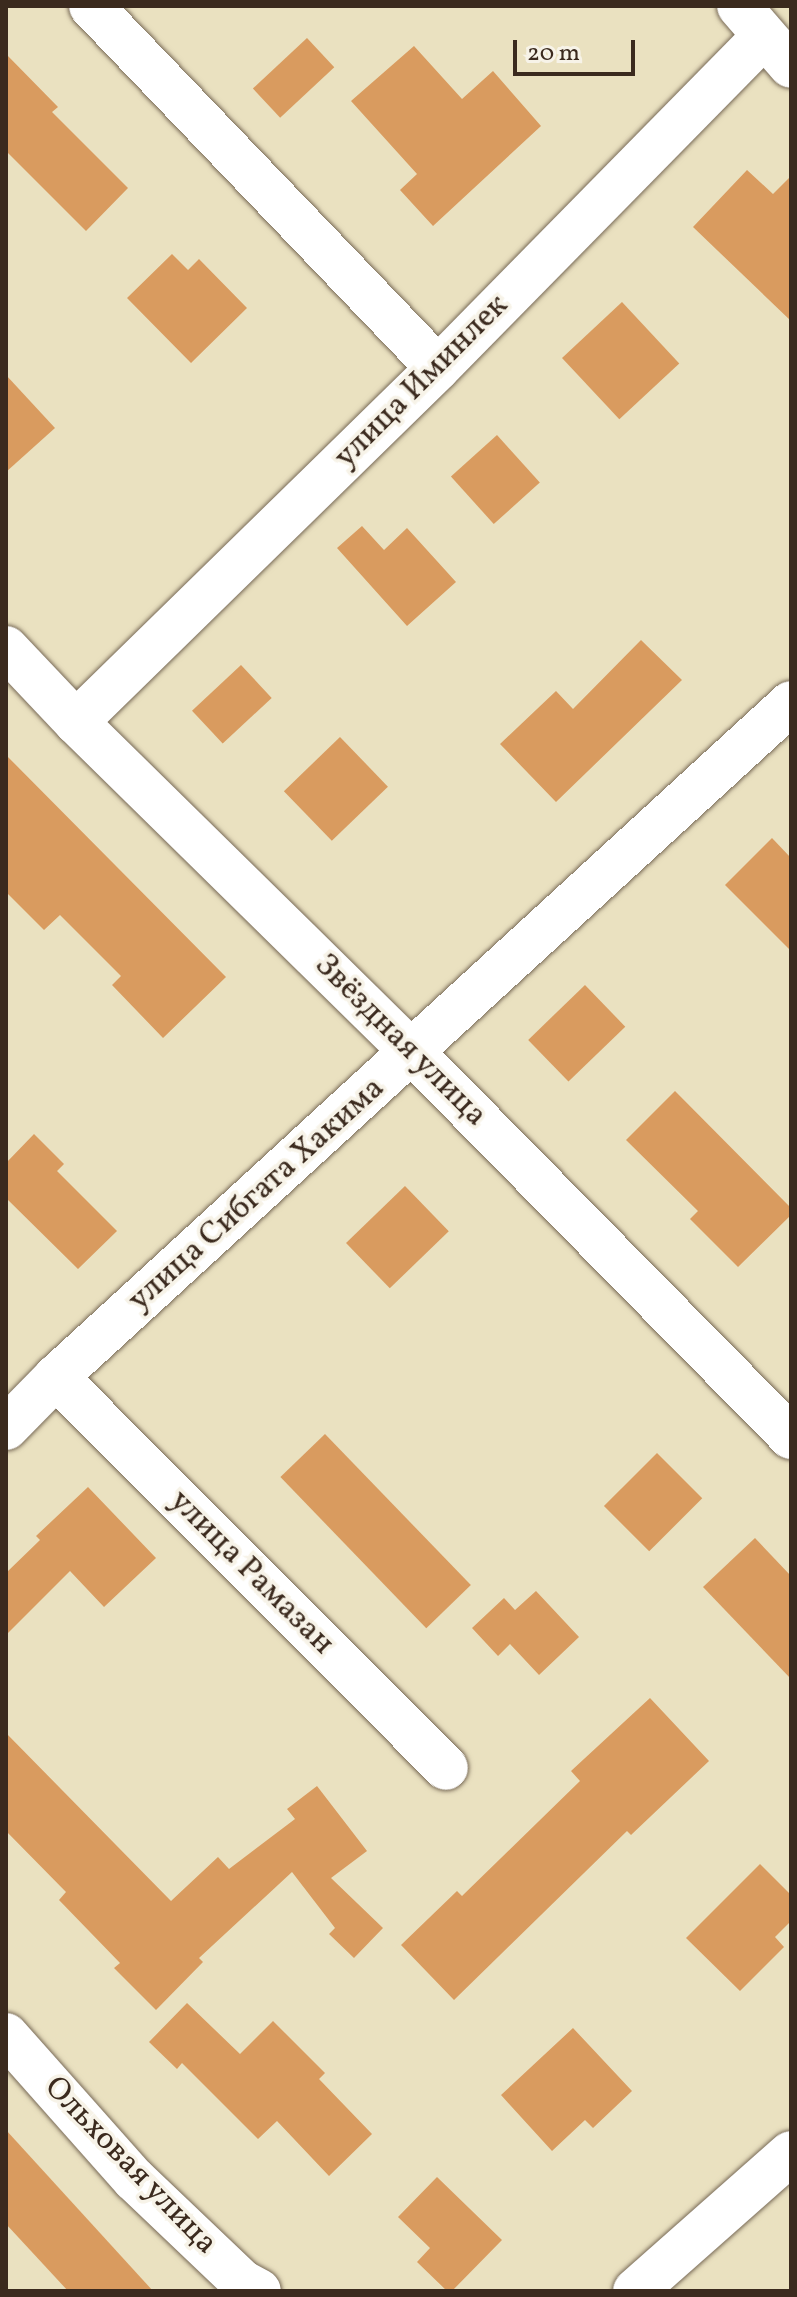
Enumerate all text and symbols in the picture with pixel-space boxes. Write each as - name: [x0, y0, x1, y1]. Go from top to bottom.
- scale bar: [517, 24, 639, 74]
- text: 20 m: [527, 37, 580, 71]
- street label: улица Иминлек: [327, 287, 517, 477]
- street label: Звёздная улица: [305, 946, 495, 1136]
- street label: улица Сибгата Хакима: [121, 1070, 393, 1320]
- street label: улица Рамазан: [161, 1483, 341, 1663]
- street label: Ольховая улица: [35, 2069, 225, 2263]

